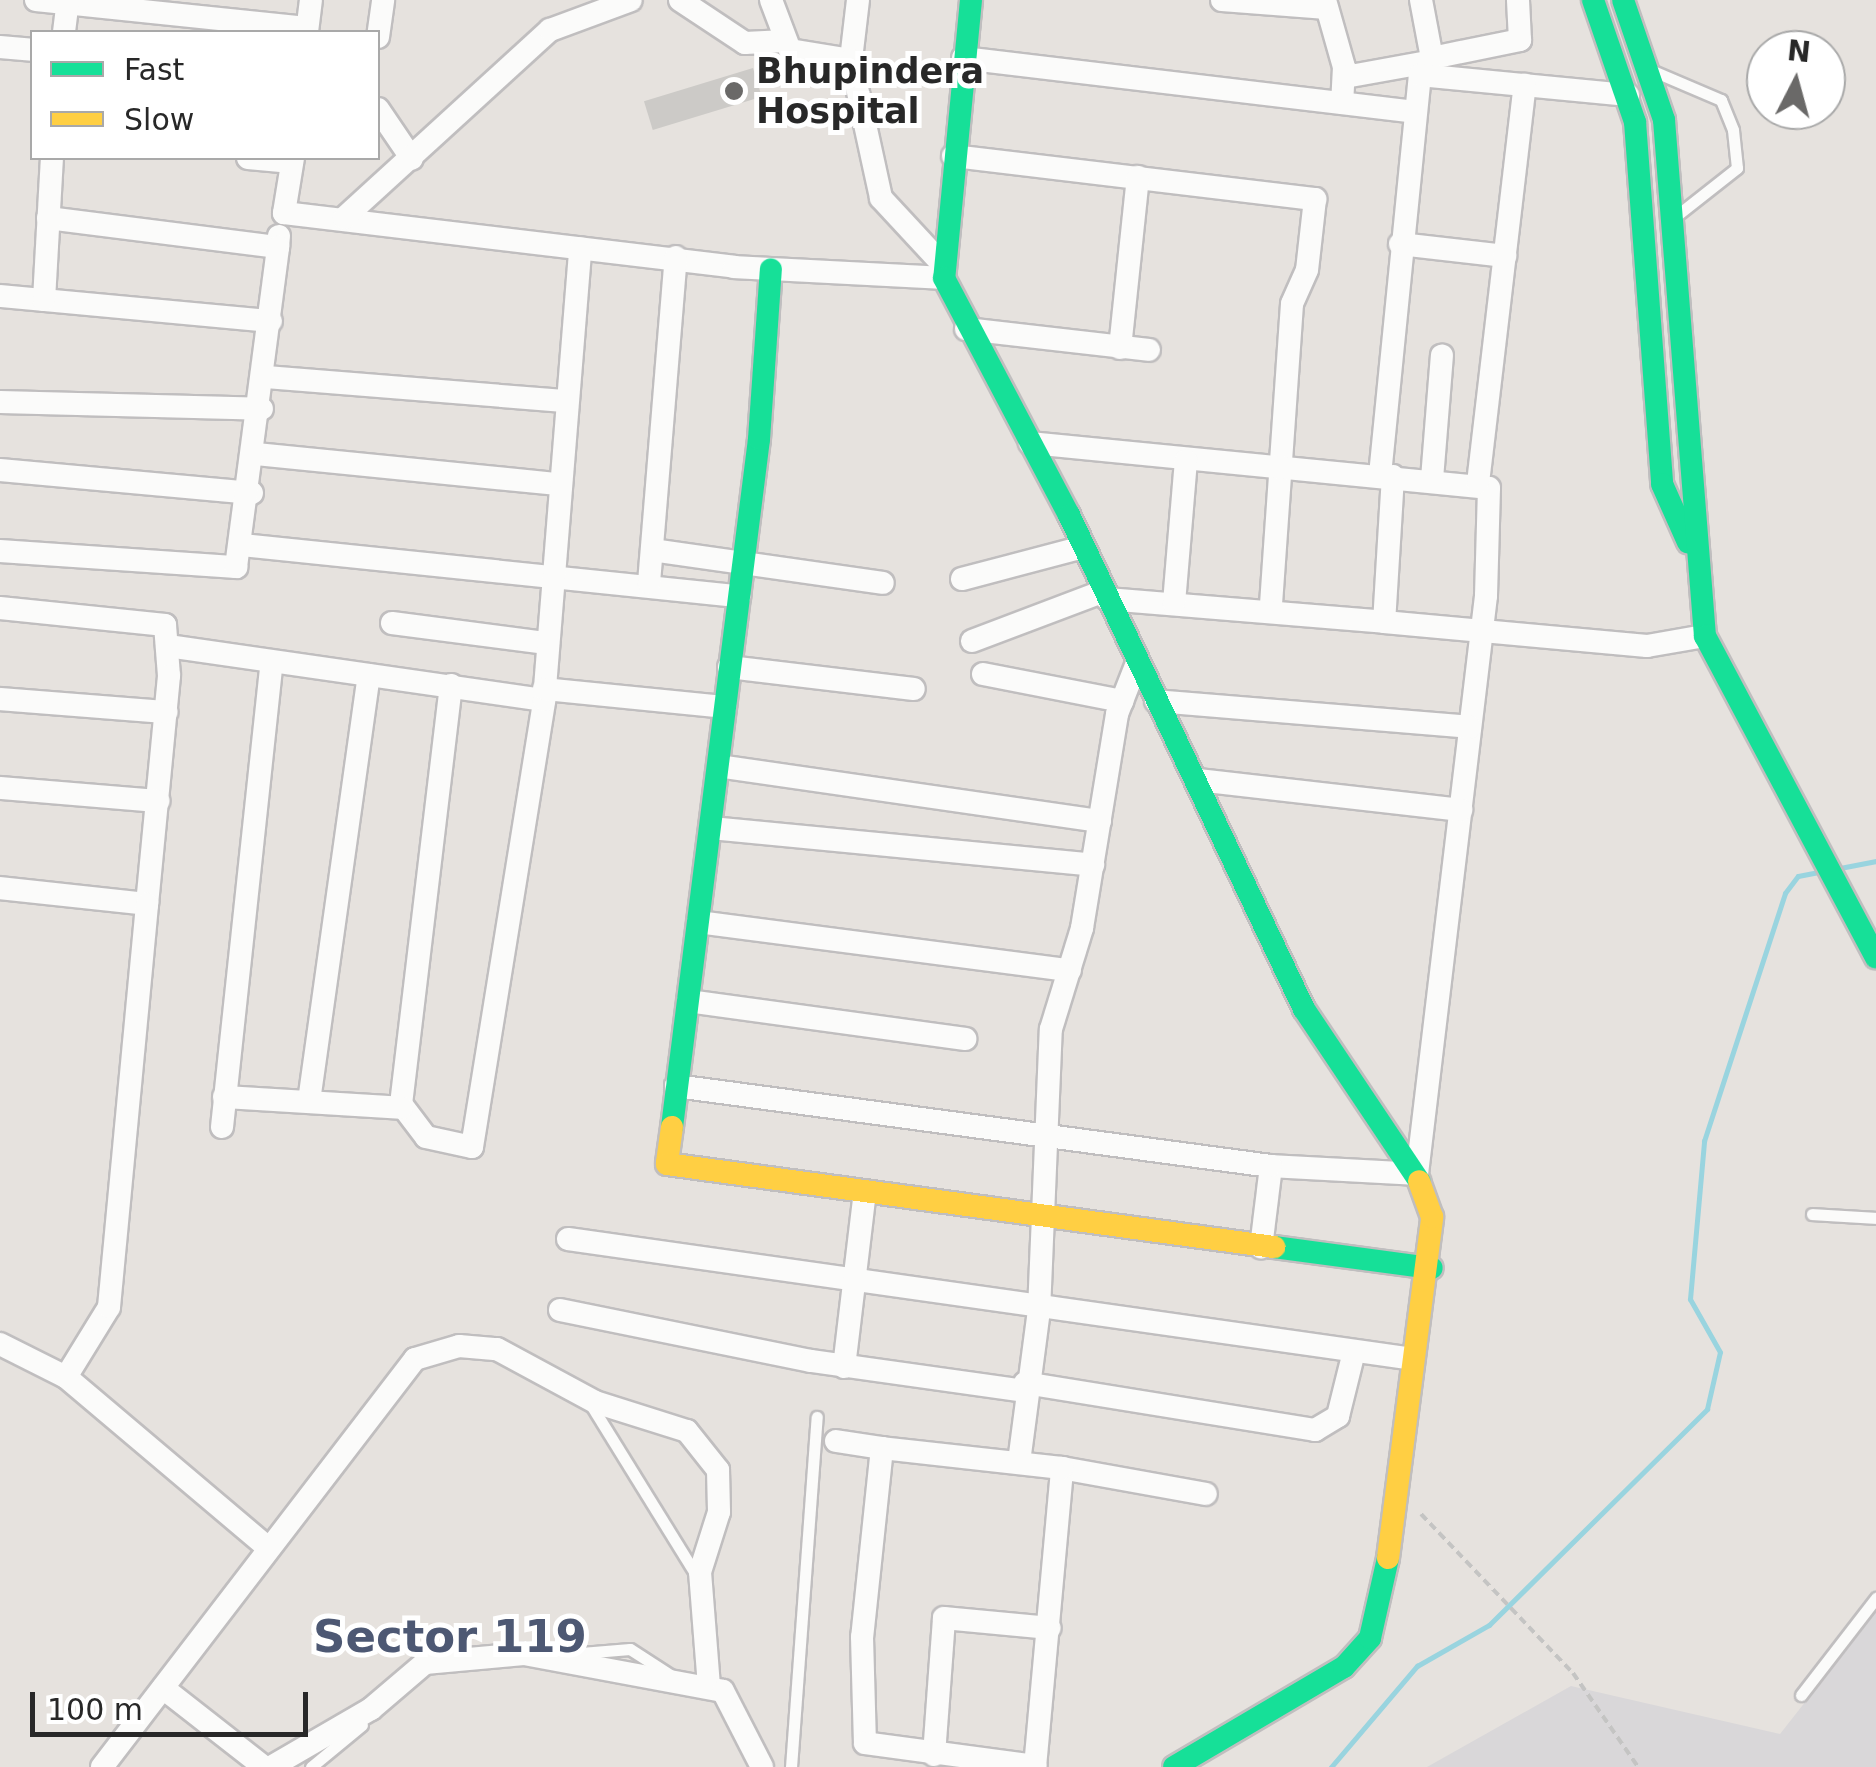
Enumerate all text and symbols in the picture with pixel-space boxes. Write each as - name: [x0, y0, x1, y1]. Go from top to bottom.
- legend: [30, 30, 380, 160]
- north arrow: [1746, 30, 1846, 130]
- text: N: [1786, 34, 1812, 69]
- place label: Bhupindera Hospital: [756, 50, 984, 132]
- text: Fast: [124, 52, 184, 87]
- marker: Bhupindera Hospital: [721, 78, 747, 104]
- text: Slow: [124, 102, 194, 137]
- district label: Sector 119: [313, 1610, 587, 1664]
- scale bar: [35, 1672, 312, 1734]
- text: 100 m: [47, 1692, 143, 1727]

